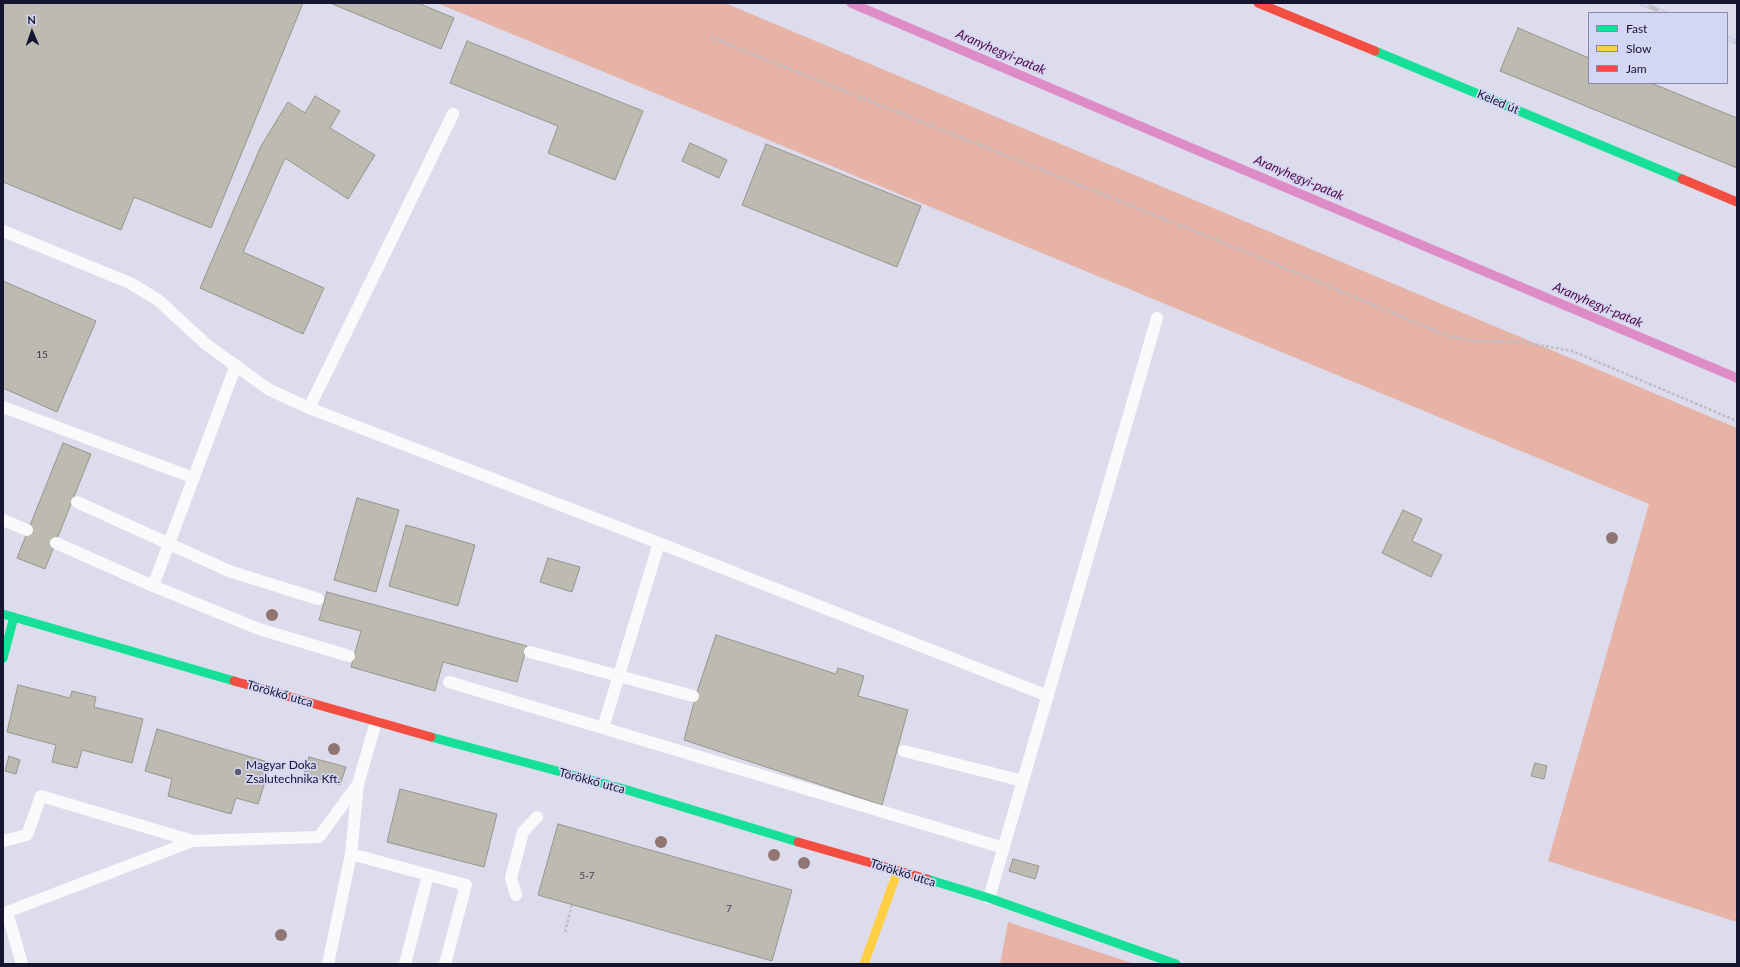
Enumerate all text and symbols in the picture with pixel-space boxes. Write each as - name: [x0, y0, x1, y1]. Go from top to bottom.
- north arrow: [12, 12, 52, 52]
- legend: [1588, 12, 1728, 84]
- text: N: [27, 13, 36, 26]
- text: Fast: [1626, 21, 1647, 36]
- water label: Aranyhegyi-patak: [954, 26, 1048, 78]
- text: Slow: [1626, 41, 1651, 56]
- text: Jam: [1626, 61, 1647, 76]
- street label: Keled út: [1475, 87, 1521, 117]
- water label: Aranyhegyi-patak: [1252, 152, 1346, 204]
- water label: Aranyhegyi-patak: [1551, 279, 1645, 331]
- house number: 15: [36, 349, 48, 361]
- street label: Törökkő utca: [245, 678, 315, 710]
- place label: Magyar Doka Zsalutechnika Kft.: [246, 758, 340, 786]
- street label: Törökkő utca: [557, 765, 627, 797]
- marker: Magyar Doka Zsalutechnika Kft.: [233, 767, 243, 777]
- street label: Törökkő utca: [868, 856, 938, 890]
- house number: 5-7: [579, 870, 595, 882]
- house number: 7: [726, 903, 732, 915]

